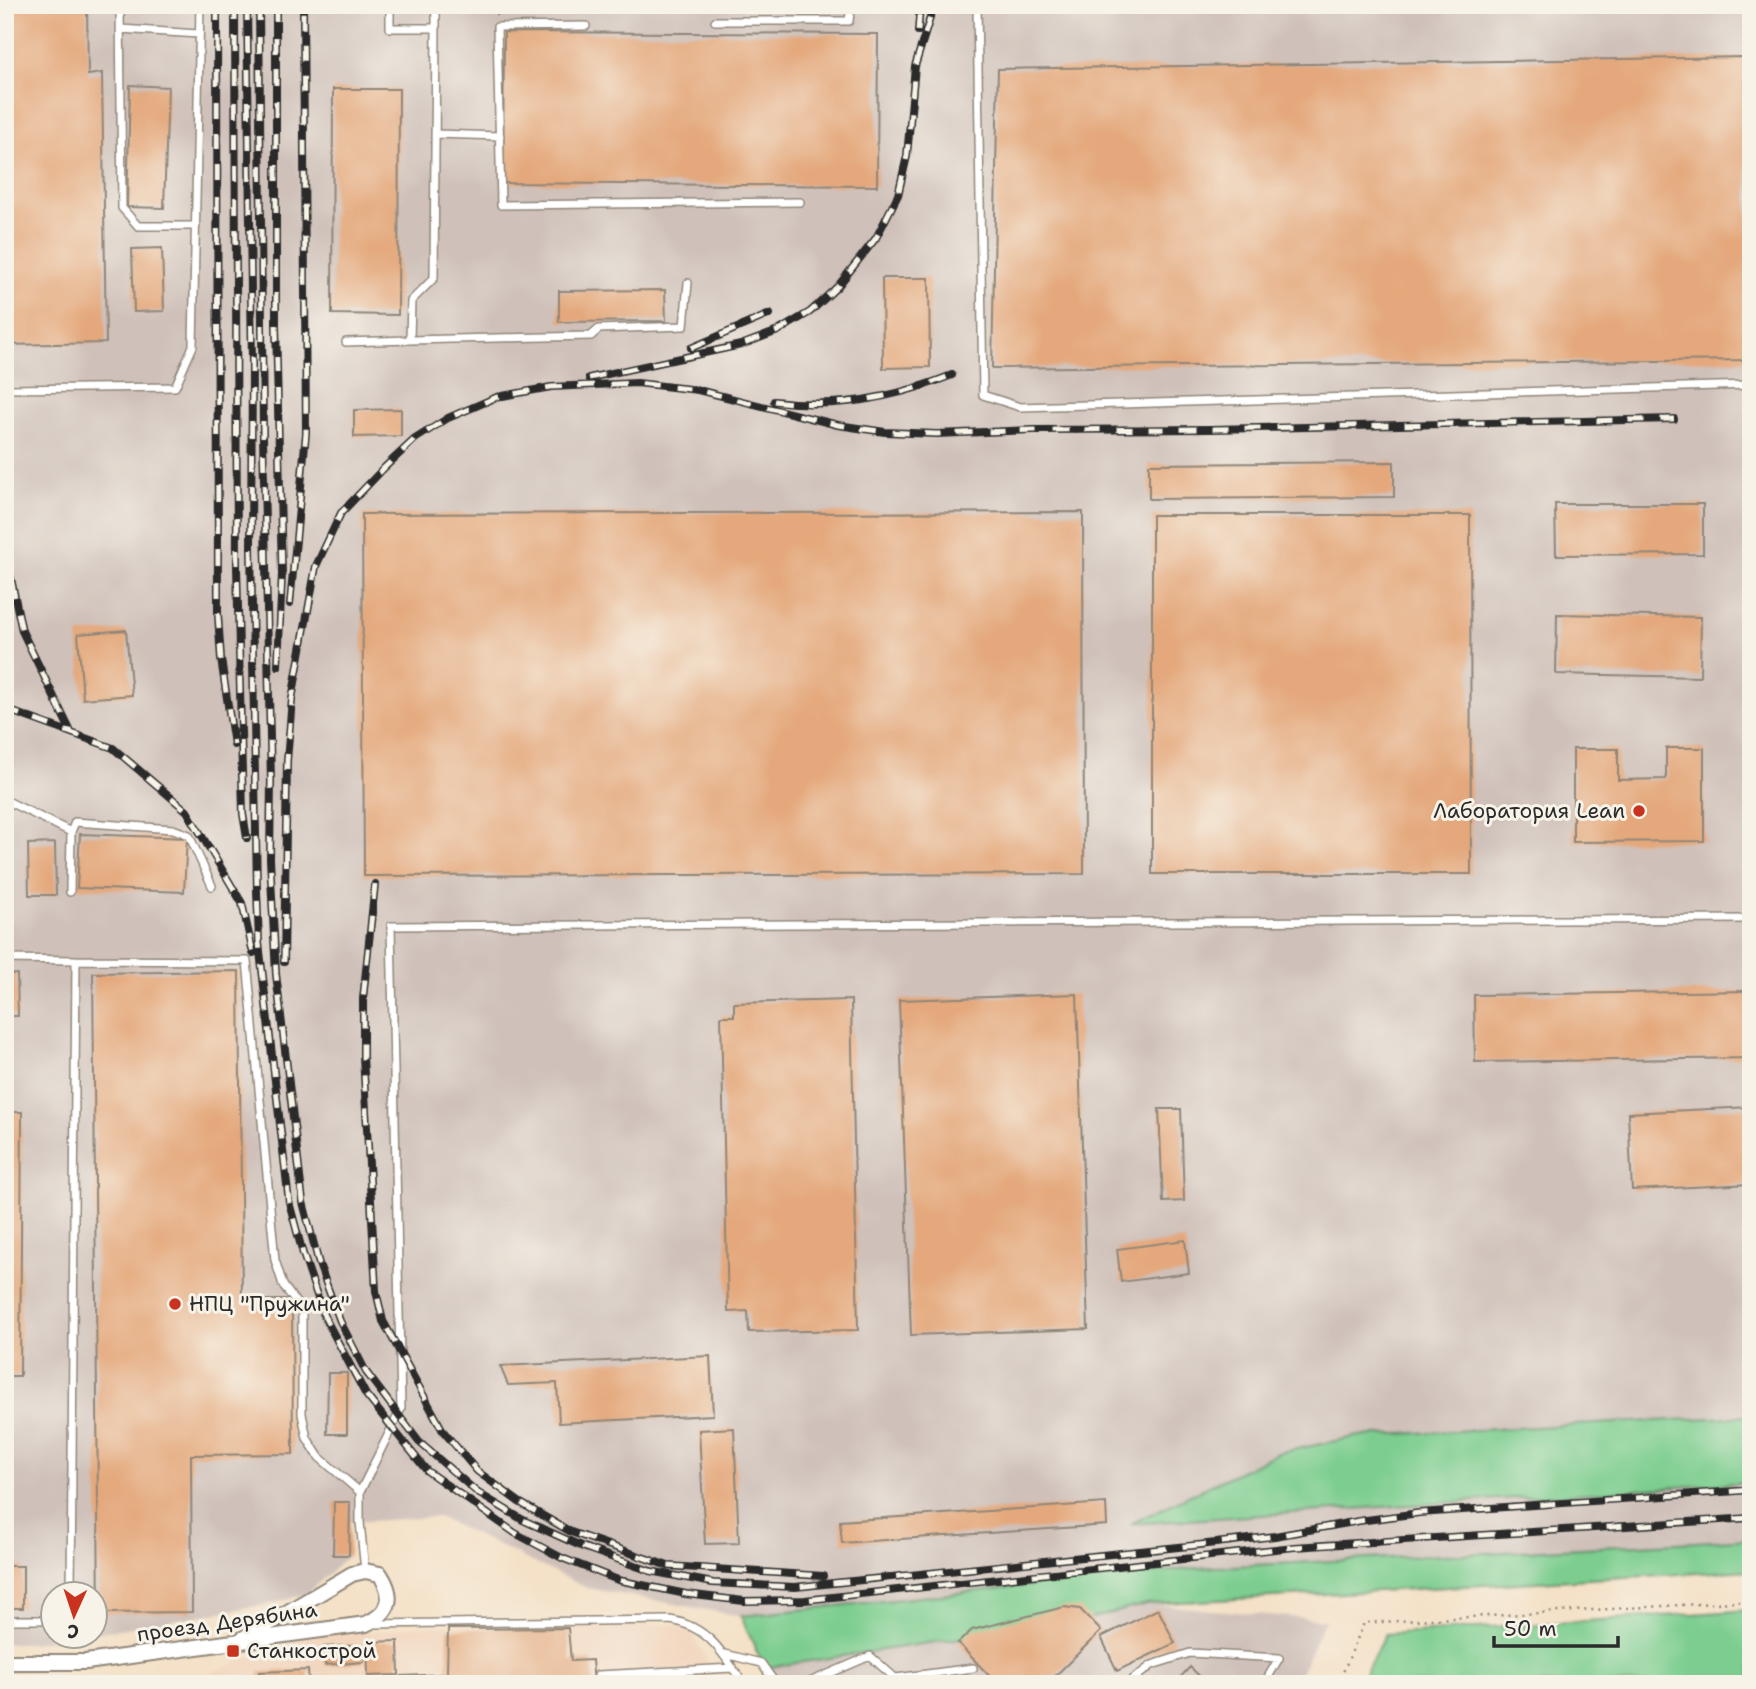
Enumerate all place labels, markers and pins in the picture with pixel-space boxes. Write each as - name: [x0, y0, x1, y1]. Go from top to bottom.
- place label: Лаборатория Lean: [1433, 797, 1625, 825]
- marker: Лаборатория Lean: [1631, 803, 1647, 819]
- place label: НПЦ "Пружина": [189, 1290, 350, 1318]
- marker: НПЦ "Пружина": [167, 1296, 183, 1312]
- place label: Станкострой: [247, 1637, 377, 1665]
- marker: Станкострой: [225, 1643, 241, 1659]

